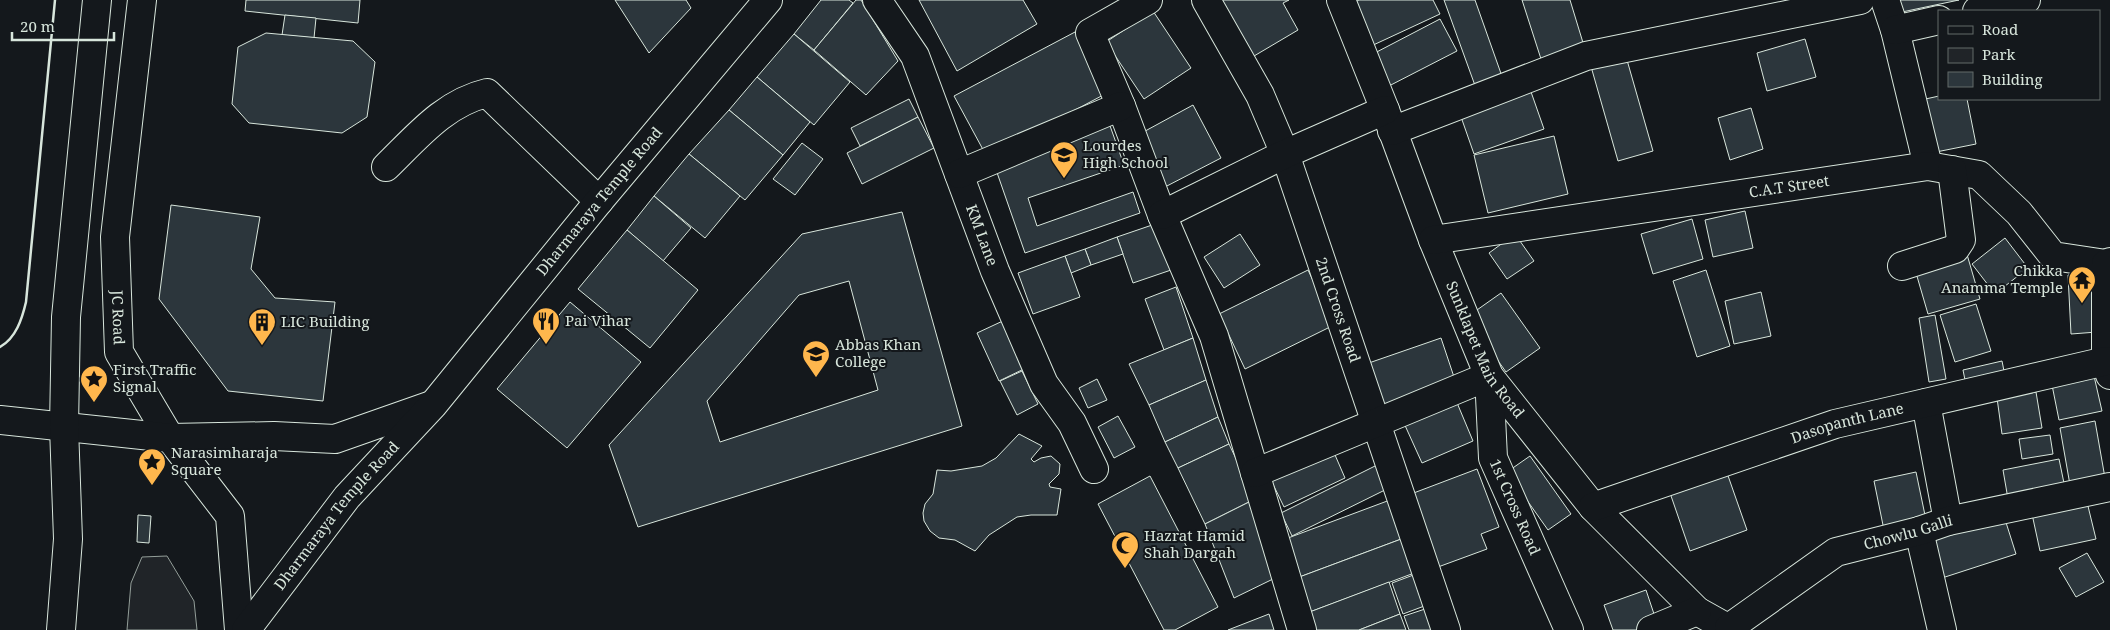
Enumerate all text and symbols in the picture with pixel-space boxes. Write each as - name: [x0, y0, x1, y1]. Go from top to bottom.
- scale bar: [12, 10, 115, 42]
- legend: [1938, 10, 2100, 100]
- text: 20 m: [20, 16, 55, 36]
- text: Road: [1982, 19, 2018, 39]
- text: Park: [1982, 44, 2016, 64]
- text: Building: [1982, 69, 2043, 89]
- street label: Dharmaraya Temple Road: [531, 122, 666, 279]
- place label: Lourdes High School: [1083, 135, 1169, 172]
- school or university icon: Lourdes High School: [1049, 140, 1079, 179]
- street label: C.A.T Street: [1747, 170, 1830, 202]
- street label: KM Lane: [962, 201, 1003, 268]
- street label: 2nd Cross Road: [1312, 254, 1366, 365]
- place label: Chikka Anamma Temple: [1941, 260, 2063, 297]
- temple icon: Chikka Anamma Temple: [2067, 265, 2097, 304]
- street label: Sunklapet Main Road: [1442, 278, 1530, 422]
- street label: JC Road: [108, 289, 130, 345]
- restaurant icon: Pai Vihar: [531, 306, 561, 345]
- building icon: LIC Building: [247, 307, 277, 346]
- place label: Pai Vihar: [565, 310, 631, 330]
- place label: LIC Building: [281, 311, 370, 331]
- place label: Abbas Khan College: [835, 334, 922, 371]
- school or university icon: Abbas Khan College: [801, 339, 831, 378]
- place label: First Traffic Signal: [113, 359, 196, 396]
- place icon: First Traffic Signal: [79, 364, 109, 403]
- street label: Dasopanth Lane: [1788, 397, 1906, 447]
- street label: Dharmaraya Temple Road: [269, 437, 403, 594]
- place label: Narasimharaja Square: [171, 442, 278, 479]
- place icon: Narasimharaja Square: [137, 447, 167, 486]
- street label: 1st Cross Road: [1486, 456, 1546, 558]
- street label: Chowlu Galli: [1861, 509, 1954, 554]
- place label: Hazrat Hamid Shah Dargah: [1144, 525, 1245, 562]
- mosque icon: Hazrat Hamid Shah Dargah: [1110, 530, 1140, 569]

